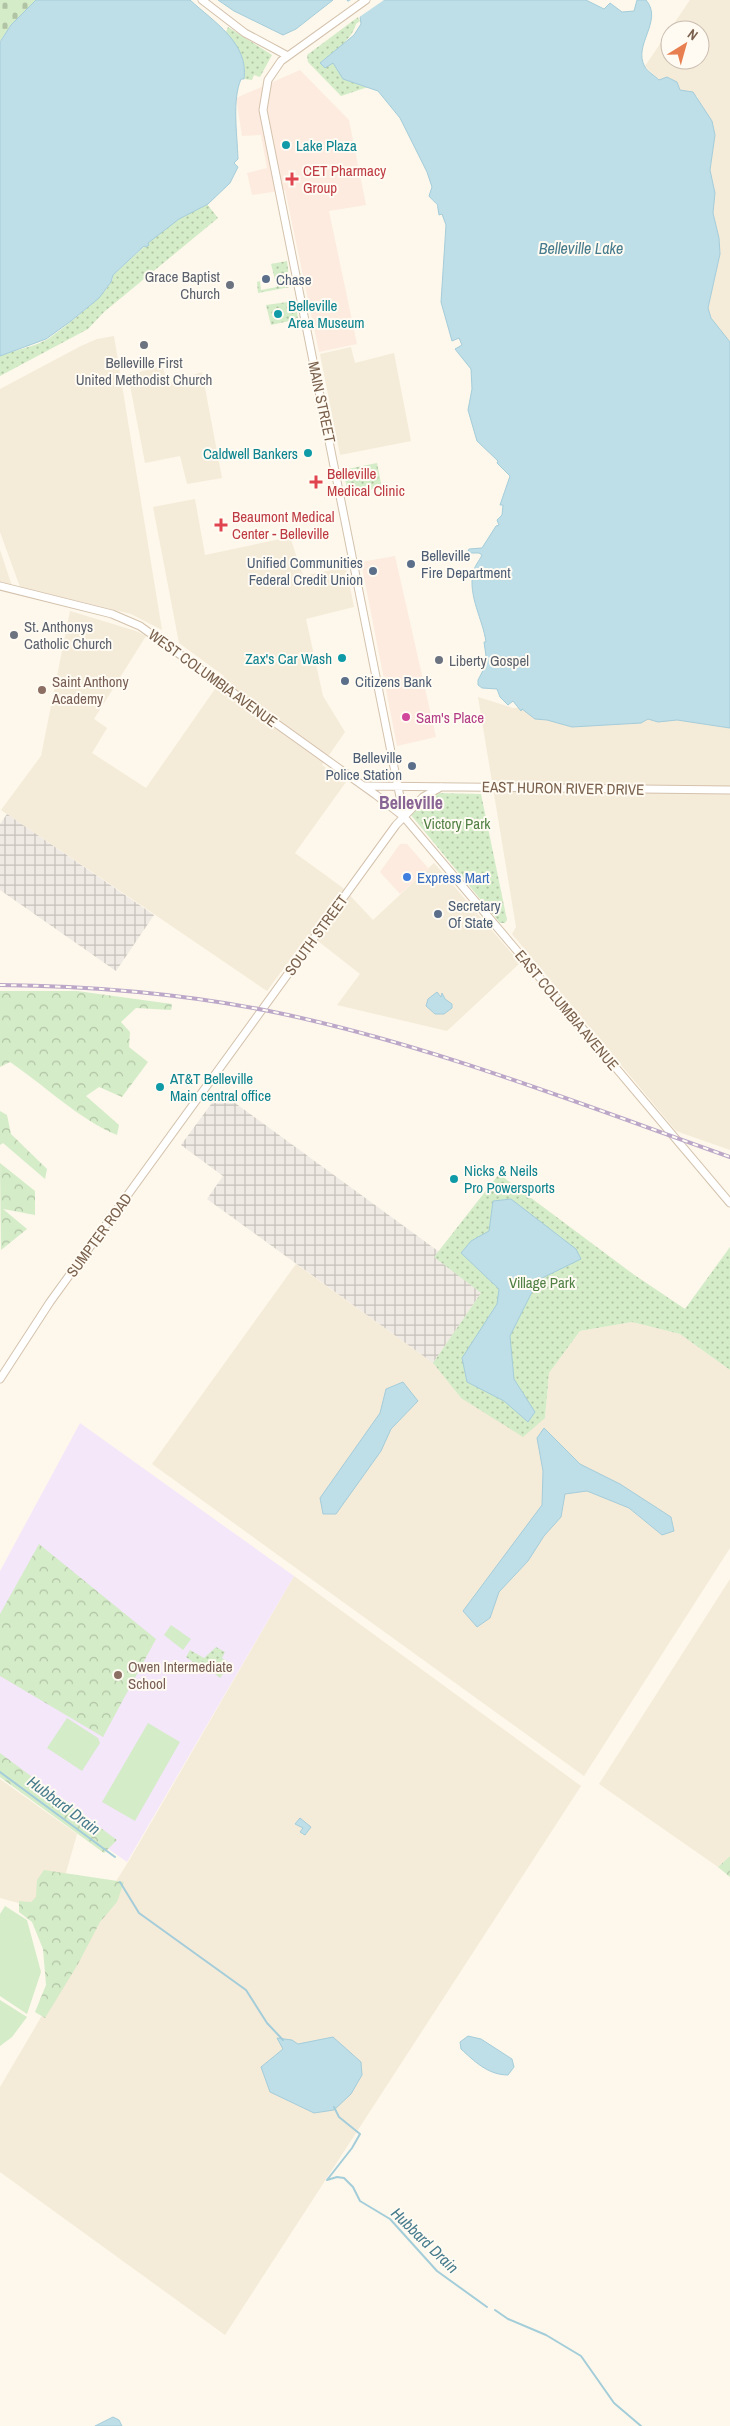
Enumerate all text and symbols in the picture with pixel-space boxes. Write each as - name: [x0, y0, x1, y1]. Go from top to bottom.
- north arrow: [660, 20, 710, 70]
- text: N: [684, 25, 702, 44]
- place label: Lake Plaza: [296, 135, 357, 156]
- marker: Lake Plaza: [280, 139, 292, 151]
- place label: CET Pharmacy Group: [303, 160, 387, 198]
- marker: CET Pharmacy Group: [285, 172, 299, 186]
- water label: Belleville Lake: [539, 237, 623, 259]
- place label: Grace Baptist Church: [145, 266, 221, 304]
- place label: Chase: [276, 269, 312, 290]
- marker: Chase: [260, 273, 272, 285]
- marker: Grace Baptist Church: [224, 279, 236, 291]
- place label: Belleville Area Museum: [287, 295, 365, 333]
- marker: Belleville Area Museum: [272, 308, 284, 320]
- marker: Belleville First United Methodist Church: [138, 339, 150, 351]
- place label: Belleville First United Methodist Church: [76, 352, 212, 390]
- street label: MAIN STREET: [303, 359, 341, 445]
- place label: Caldwell Bankers: [203, 443, 298, 464]
- marker: Caldwell Bankers: [302, 447, 314, 459]
- place label: Belleville Medical Clinic: [327, 463, 405, 501]
- marker: Belleville Medical Clinic: [309, 475, 323, 489]
- place label: Beaumont Medical Center - Belleville: [232, 506, 335, 544]
- marker: Beaumont Medical Center - Belleville: [214, 518, 228, 532]
- place label: Belleville Fire Department: [421, 545, 511, 583]
- place label: Unified Communities Federal Credit Union: [247, 552, 363, 590]
- marker: Belleville Fire Department: [405, 558, 417, 570]
- marker: Unified Communities Federal Credit Union: [367, 565, 379, 577]
- place label: St. Anthonys Catholic Church: [24, 616, 112, 654]
- street label: WEST COLUMBIA AVENUE: [144, 624, 282, 732]
- marker: St. Anthonys Catholic Church: [8, 629, 20, 641]
- place label: Zax's Car Wash: [245, 648, 332, 669]
- place label: Liberty Gospel: [449, 650, 529, 671]
- marker: Zax's Car Wash: [336, 652, 348, 664]
- marker: Liberty Gospel: [433, 654, 445, 666]
- place label: Saint Anthony Academy: [51, 671, 129, 709]
- place label: Citizens Bank: [355, 671, 432, 692]
- marker: Citizens Bank: [339, 675, 351, 687]
- marker: Saint Anthony Academy: [36, 684, 48, 696]
- place label: Sam's Place: [416, 707, 484, 728]
- marker: Sam's Place: [400, 711, 412, 723]
- place label: Belleville Police Station: [325, 747, 402, 785]
- marker: Belleville Police Station: [406, 760, 418, 772]
- street label: EAST HURON RIVER DRIVE: [482, 776, 644, 800]
- district label: Belleville: [379, 790, 443, 815]
- park label: Victory Park: [424, 813, 491, 834]
- place label: Express Mart: [417, 867, 490, 888]
- marker: Express Mart: [401, 871, 413, 883]
- street label: SOUTH STREET: [280, 890, 353, 980]
- place label: Secretary Of State: [448, 895, 501, 933]
- marker: Secretary Of State: [432, 908, 444, 920]
- street label: EAST COLUMBIA AVENUE: [510, 945, 624, 1075]
- place label: AT&T Belleville Main central office: [169, 1068, 271, 1106]
- marker: AT&T Belleville Main central office: [154, 1081, 166, 1093]
- place label: Nicks & Neils Pro Powersports: [464, 1160, 555, 1198]
- marker: Nicks & Neils Pro Powersports: [448, 1173, 460, 1185]
- street label: SUMPTER ROAD: [61, 1189, 137, 1281]
- park label: Village Park: [509, 1272, 576, 1293]
- place label: Owen Intermediate School: [128, 1656, 233, 1694]
- marker: Owen Intermediate School: [112, 1669, 124, 1681]
- water label: Hubbard Drain: [23, 1770, 105, 1840]
- water label: Hubbard Drain: [386, 2202, 464, 2278]

